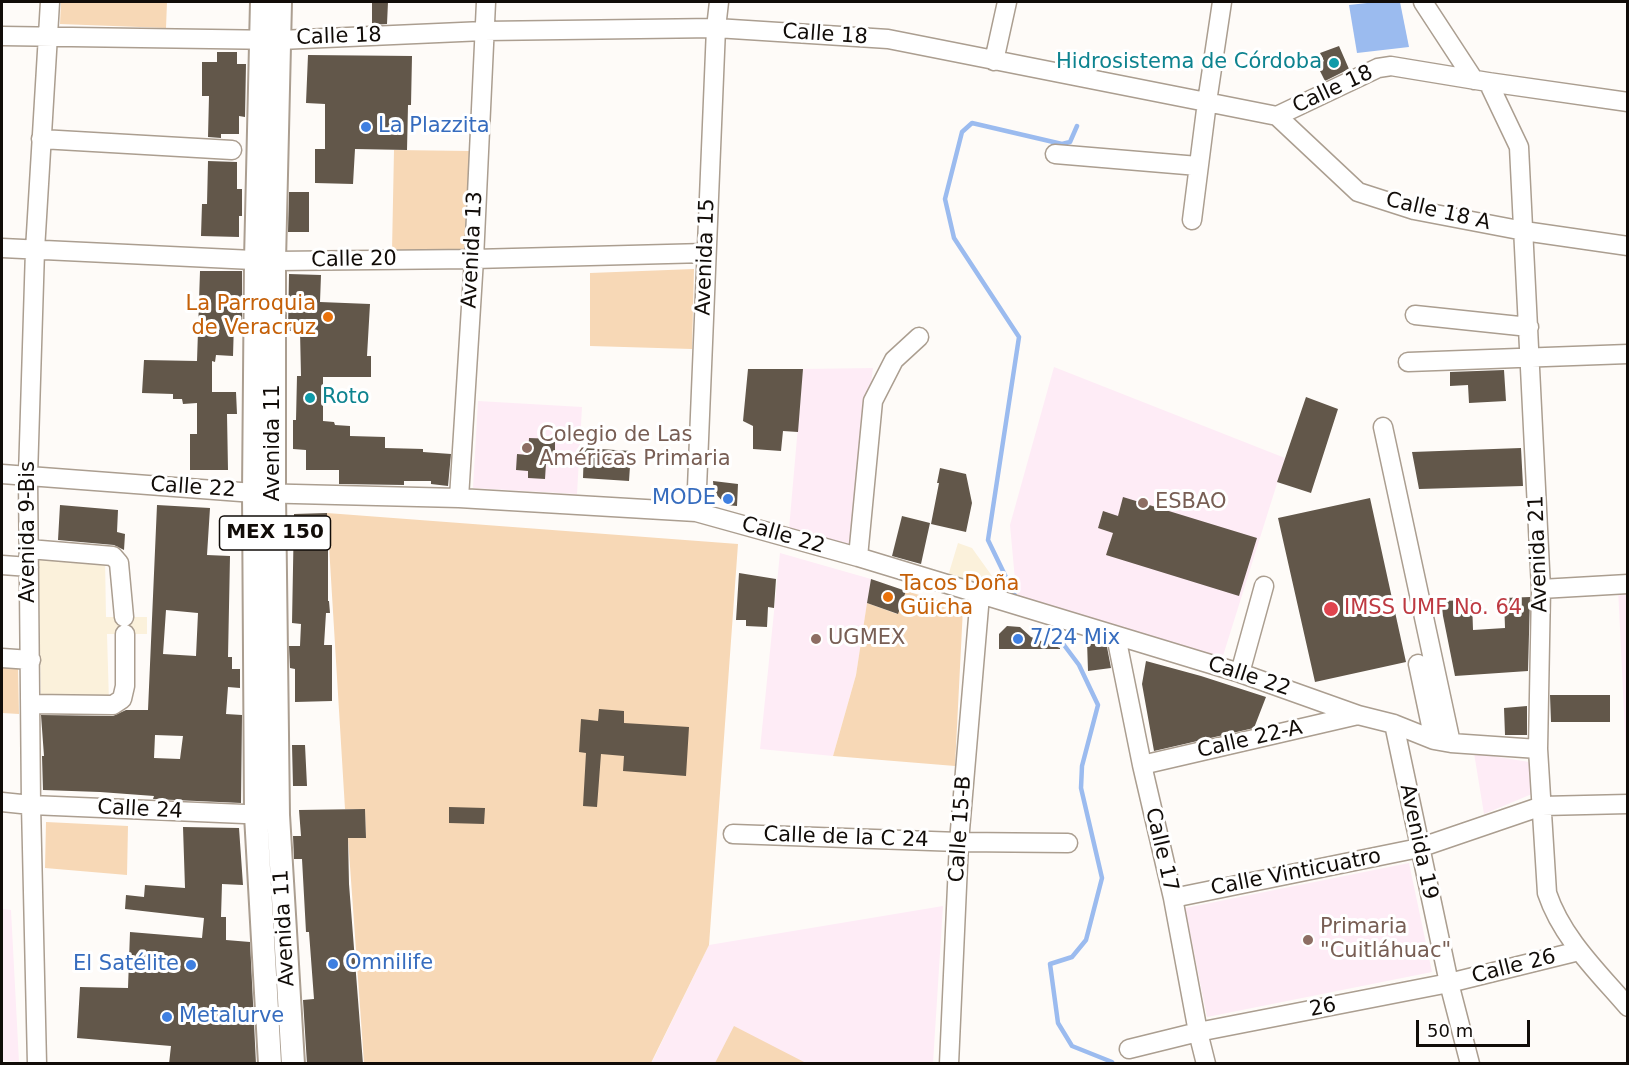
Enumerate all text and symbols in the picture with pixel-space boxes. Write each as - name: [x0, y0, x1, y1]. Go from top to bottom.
- street label: Calle 18: [781, 19, 869, 51]
- street label: Calle 18: [296, 23, 382, 51]
- place label: Hidrosistema de Córdoba: [1056, 50, 1322, 76]
- marker: Hidrosistema de Córdoba: [1327, 56, 1341, 70]
- street label: Calle 18: [1289, 61, 1377, 119]
- place label: La Plazzita: [378, 114, 490, 140]
- marker: La Plazzita: [359, 120, 373, 134]
- street label: Calle 18 A: [1383, 188, 1493, 236]
- street label: Avenida 13: [457, 191, 489, 309]
- street label: Avenida 15: [691, 198, 721, 316]
- street label: Calle 20: [311, 247, 397, 273]
- place label: La Parroquia de Veracruz: [186, 292, 316, 342]
- marker: La Parroquia de Veracruz: [321, 310, 335, 324]
- street label: Avenida 11: [261, 384, 287, 502]
- place label: Roto: [322, 385, 370, 411]
- marker: Roto: [303, 391, 317, 405]
- place label: Colegio de Las Américas Primaria: [539, 423, 731, 473]
- marker: Colegio de Las Américas Primaria: [520, 441, 534, 455]
- street label: Avenida 9-Bis: [16, 461, 42, 603]
- street label: Calle 22: [149, 472, 237, 504]
- place label: MODE: [652, 486, 716, 512]
- place label: ESBAO: [1155, 490, 1227, 516]
- marker: MODE: [721, 492, 735, 506]
- street label: Avenida 21: [1524, 495, 1554, 613]
- marker: ESBAO: [1136, 496, 1150, 510]
- street label: Calle 22: [738, 512, 828, 560]
- road number: MEX 150: [220, 516, 330, 550]
- place label: Tacos Doña Güicha: [900, 572, 1019, 622]
- marker: Tacos Doña Güicha: [881, 590, 895, 604]
- place label: IMSS UMF No. 64: [1344, 596, 1522, 622]
- marker: IMSS UMF No. 64: [1322, 600, 1340, 618]
- place label: UGMEX: [828, 626, 905, 652]
- place label: 7/24 Mix: [1030, 626, 1120, 652]
- marker: UGMEX: [809, 632, 823, 646]
- marker: 7/24 Mix: [1011, 632, 1025, 646]
- street label: Calle 22: [1204, 652, 1294, 702]
- street label: Calle 22-A: [1195, 716, 1305, 764]
- street label: Calle 15-B: [945, 775, 977, 883]
- street label: Avenida 19: [1393, 782, 1443, 902]
- street label: Calle 24: [97, 795, 183, 825]
- street label: Calle 17: [1139, 806, 1183, 894]
- street label: Calle de la C 24: [763, 823, 929, 853]
- street label: Calle Vinticuatro: [1209, 844, 1383, 902]
- street label: Avenida 11: [269, 869, 301, 987]
- place label: Primaria "Cuitláhuac": [1320, 915, 1451, 965]
- marker: Primaria "Cuitláhuac": [1301, 933, 1315, 947]
- street label: Calle 26: [1469, 944, 1559, 990]
- place label: Omnilife: [345, 951, 433, 977]
- place label: El Satélite: [73, 952, 179, 978]
- marker: Omnilife: [326, 957, 340, 971]
- marker: El Satélite: [184, 958, 198, 972]
- street label: 26: [1307, 993, 1339, 1023]
- place label: Metalurve: [179, 1004, 284, 1030]
- scale bar: [1419, 1008, 1533, 1046]
- marker: Metalurve: [160, 1010, 174, 1024]
- text: 50 m: [1427, 1020, 1473, 1041]

